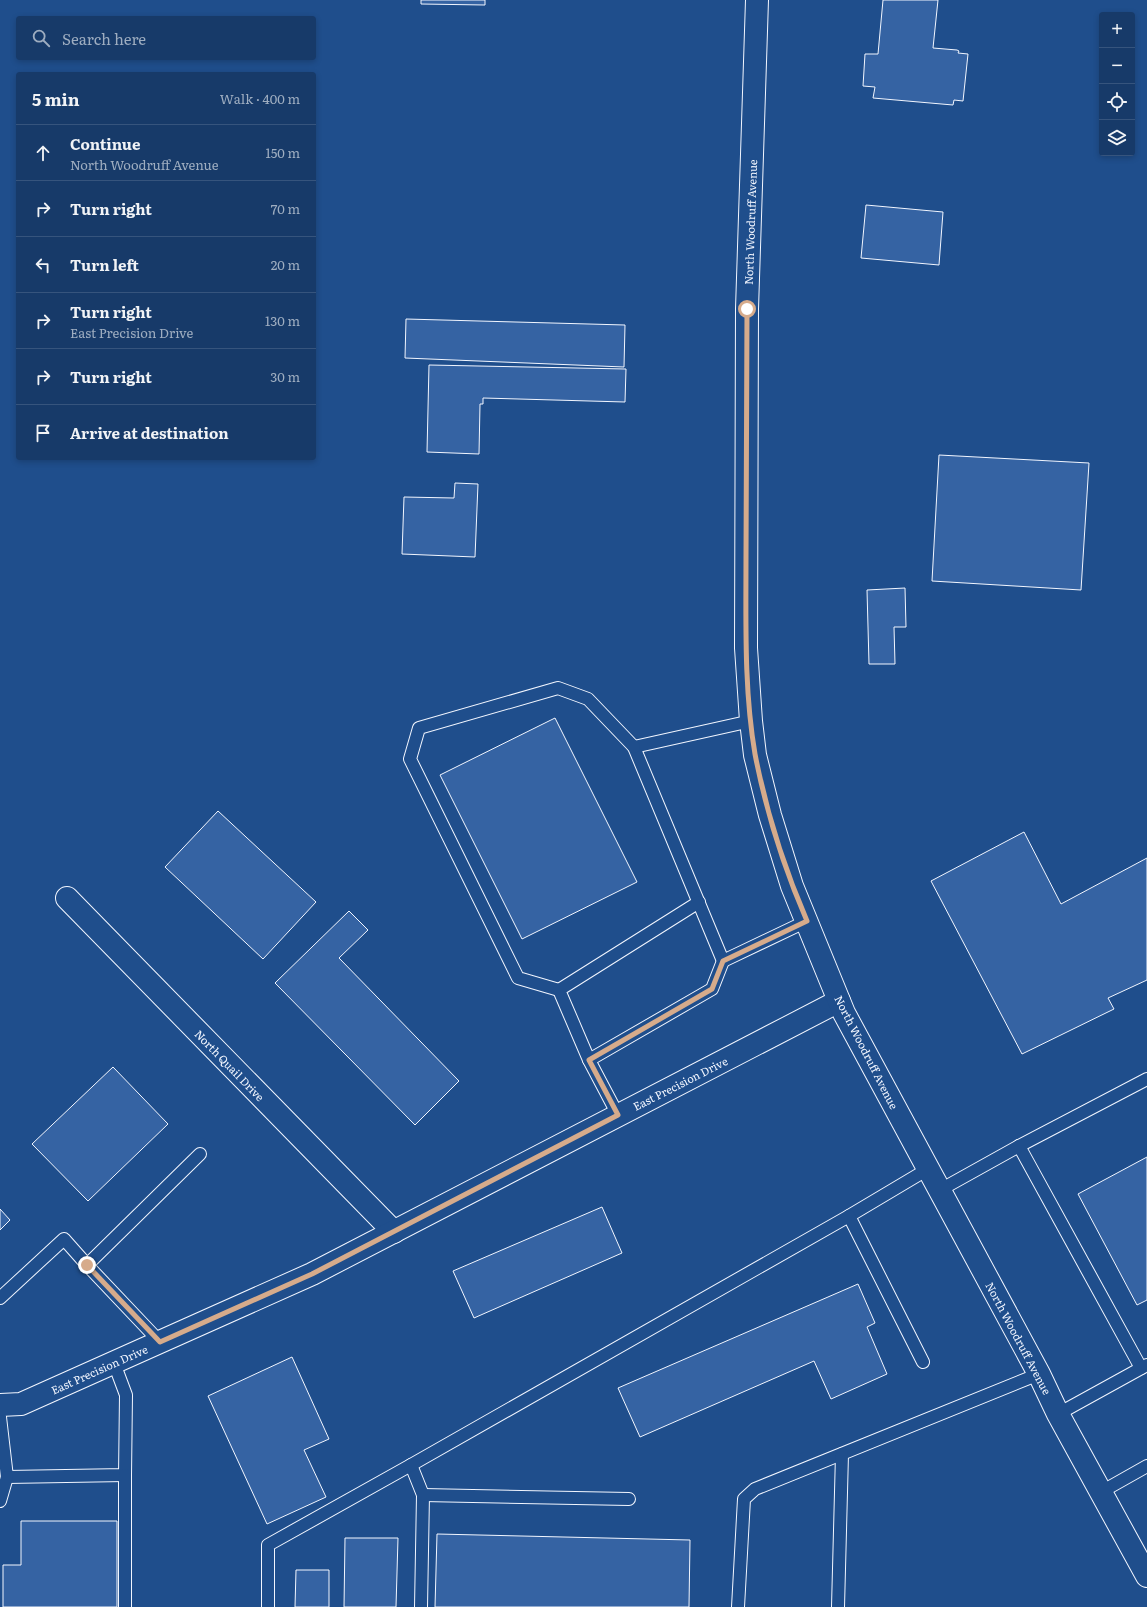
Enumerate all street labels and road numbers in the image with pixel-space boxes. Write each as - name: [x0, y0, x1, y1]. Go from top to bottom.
- street label: North Woodruff Avenue: [740, 159, 760, 285]
- street label: North Woodruff Avenue: [831, 992, 903, 1112]
- street label: North Quail Drive: [192, 1026, 269, 1105]
- street label: East Precision Drive: [630, 1052, 730, 1114]
- street label: North Woodruff Avenue: [982, 1279, 1056, 1397]
- street label: East Precision Drive: [48, 1340, 150, 1398]

